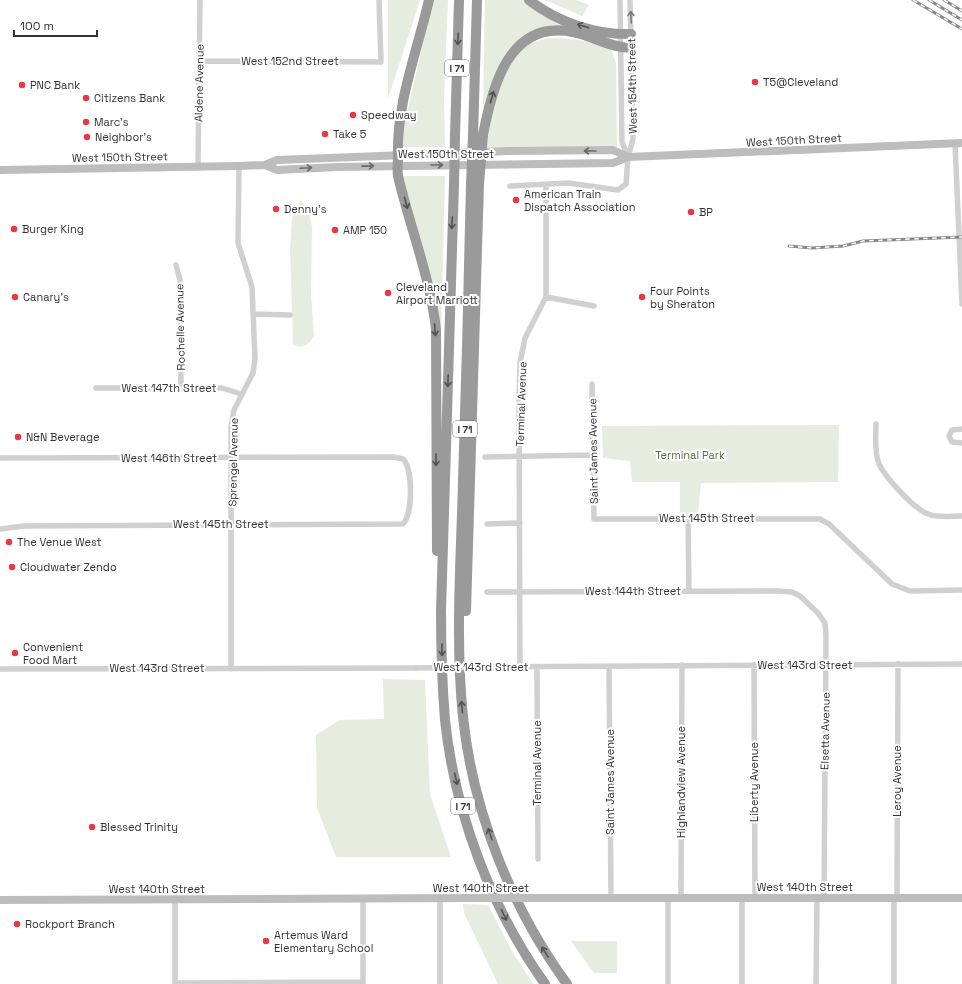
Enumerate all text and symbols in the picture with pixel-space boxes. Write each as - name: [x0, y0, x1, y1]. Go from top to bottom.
- one-way arrow: [627, 11, 634, 24]
- scale bar: [14, 12, 97, 38]
- text: 100 m: [20, 18, 54, 34]
- one-way arrow: [577, 22, 589, 30]
- one-way arrow: [454, 32, 462, 45]
- street label: West 154th Street: [624, 38, 640, 134]
- street label: Aldene Avenue: [191, 44, 207, 122]
- street label: West 152nd Street: [241, 54, 339, 68]
- road number: I 71: [445, 60, 469, 76]
- place label: T5@Cleveland: [763, 75, 838, 89]
- marker: T5@Cleveland: [750, 77, 760, 87]
- place label: PNC Bank: [30, 78, 80, 92]
- marker: PNC Bank: [17, 80, 27, 90]
- place label: Citizens Bank: [94, 91, 165, 105]
- one-way arrow: [489, 91, 496, 104]
- marker: Citizens Bank: [81, 93, 91, 103]
- place label: Speedway: [361, 108, 417, 122]
- marker: Speedway: [348, 110, 358, 120]
- place label: Marc's: [94, 115, 129, 129]
- marker: Marc's: [81, 117, 91, 127]
- place label: Take 5: [333, 127, 367, 141]
- marker: Take 5: [320, 129, 330, 139]
- place label: Neighbor's: [95, 130, 152, 144]
- street label: West 150th Street: [746, 130, 842, 150]
- marker: Neighbor's: [82, 132, 92, 142]
- street label: West 150th Street: [398, 147, 494, 161]
- one-way arrow: [584, 147, 597, 155]
- street label: West 150th Street: [72, 149, 168, 165]
- one-way arrow: [430, 161, 443, 169]
- one-way arrow: [361, 162, 374, 170]
- one-way arrow: [299, 165, 312, 172]
- place label: American Train Dispatch Association: [524, 187, 636, 214]
- marker: American Train Dispatch Association: [511, 195, 521, 205]
- one-way arrow: [403, 197, 410, 210]
- place label: Denny's: [284, 202, 327, 216]
- marker: Denny's: [271, 204, 281, 214]
- place label: BP: [699, 205, 713, 219]
- marker: BP: [686, 207, 696, 217]
- one-way arrow: [449, 216, 456, 229]
- place label: Burger King: [22, 222, 84, 236]
- place label: AMP 150: [343, 223, 387, 237]
- marker: Burger King: [9, 224, 19, 234]
- marker: AMP 150: [330, 225, 340, 235]
- place label: Cleveland Airport Marriott: [396, 280, 478, 307]
- street label: Rochelle Avenue: [172, 283, 188, 371]
- place label: Four Points by Sheraton: [650, 284, 715, 311]
- marker: Cleveland Airport Marriott: [383, 288, 393, 298]
- place label: Canary's: [23, 290, 69, 304]
- marker: Canary's: [10, 292, 20, 302]
- marker: Four Points by Sheraton: [637, 292, 647, 302]
- one-way arrow: [432, 323, 439, 336]
- street label: Terminal Avenue: [513, 361, 529, 447]
- one-way arrow: [444, 374, 451, 387]
- street label: West 147th Street: [121, 381, 217, 395]
- street label: Saint James Avenue: [585, 398, 601, 504]
- street label: Sprengel Avenue: [225, 417, 241, 507]
- road number: I 71: [453, 421, 477, 437]
- place label: N&N Beverage: [26, 430, 100, 444]
- marker: N&N Beverage: [13, 432, 23, 442]
- park label: Terminal Park: [655, 448, 725, 462]
- street label: West 146th Street: [121, 451, 217, 465]
- one-way arrow: [432, 453, 440, 466]
- street label: West 145th Street: [659, 511, 755, 525]
- street label: West 145th Street: [173, 517, 269, 531]
- place label: The Venue West: [17, 535, 102, 549]
- marker: The Venue West: [4, 537, 14, 547]
- place label: Cloudwater Zendo: [20, 560, 117, 574]
- marker: Cloudwater Zendo: [7, 562, 17, 572]
- street label: West 144th Street: [585, 584, 681, 598]
- place label: Convenient Food Mart: [23, 640, 83, 667]
- one-way arrow: [438, 643, 445, 656]
- marker: Convenient Food Mart: [10, 648, 20, 658]
- street label: West 143rd Street: [757, 658, 853, 672]
- street label: West 143rd Street: [433, 660, 529, 674]
- street label: West 143rd Street: [109, 661, 205, 675]
- street label: Elsetta Avenue: [817, 692, 833, 770]
- one-way arrow: [459, 701, 466, 714]
- street label: Terminal Avenue: [530, 720, 544, 806]
- street label: Highlandview Avenue: [674, 726, 688, 838]
- street label: Saint James Avenue: [603, 729, 617, 835]
- street label: Liberty Avenue: [747, 742, 761, 822]
- street label: Leroy Avenue: [890, 745, 904, 817]
- one-way arrow: [452, 772, 460, 785]
- road number: I 71: [451, 798, 475, 814]
- place label: Blessed Trinity: [100, 820, 178, 834]
- marker: Blessed Trinity: [87, 822, 97, 832]
- one-way arrow: [486, 828, 493, 841]
- street label: West 140th Street: [757, 880, 853, 894]
- street label: West 140th Street: [433, 881, 529, 895]
- street label: West 140th Street: [109, 882, 205, 896]
- one-way arrow: [501, 908, 508, 920]
- place label: Rockport Branch: [25, 917, 115, 931]
- marker: Rockport Branch: [12, 919, 22, 929]
- place label: Artemus Ward Elementary School: [274, 928, 373, 955]
- marker: Artemus Ward Elementary School: [261, 936, 271, 946]
- one-way arrow: [541, 946, 550, 957]

